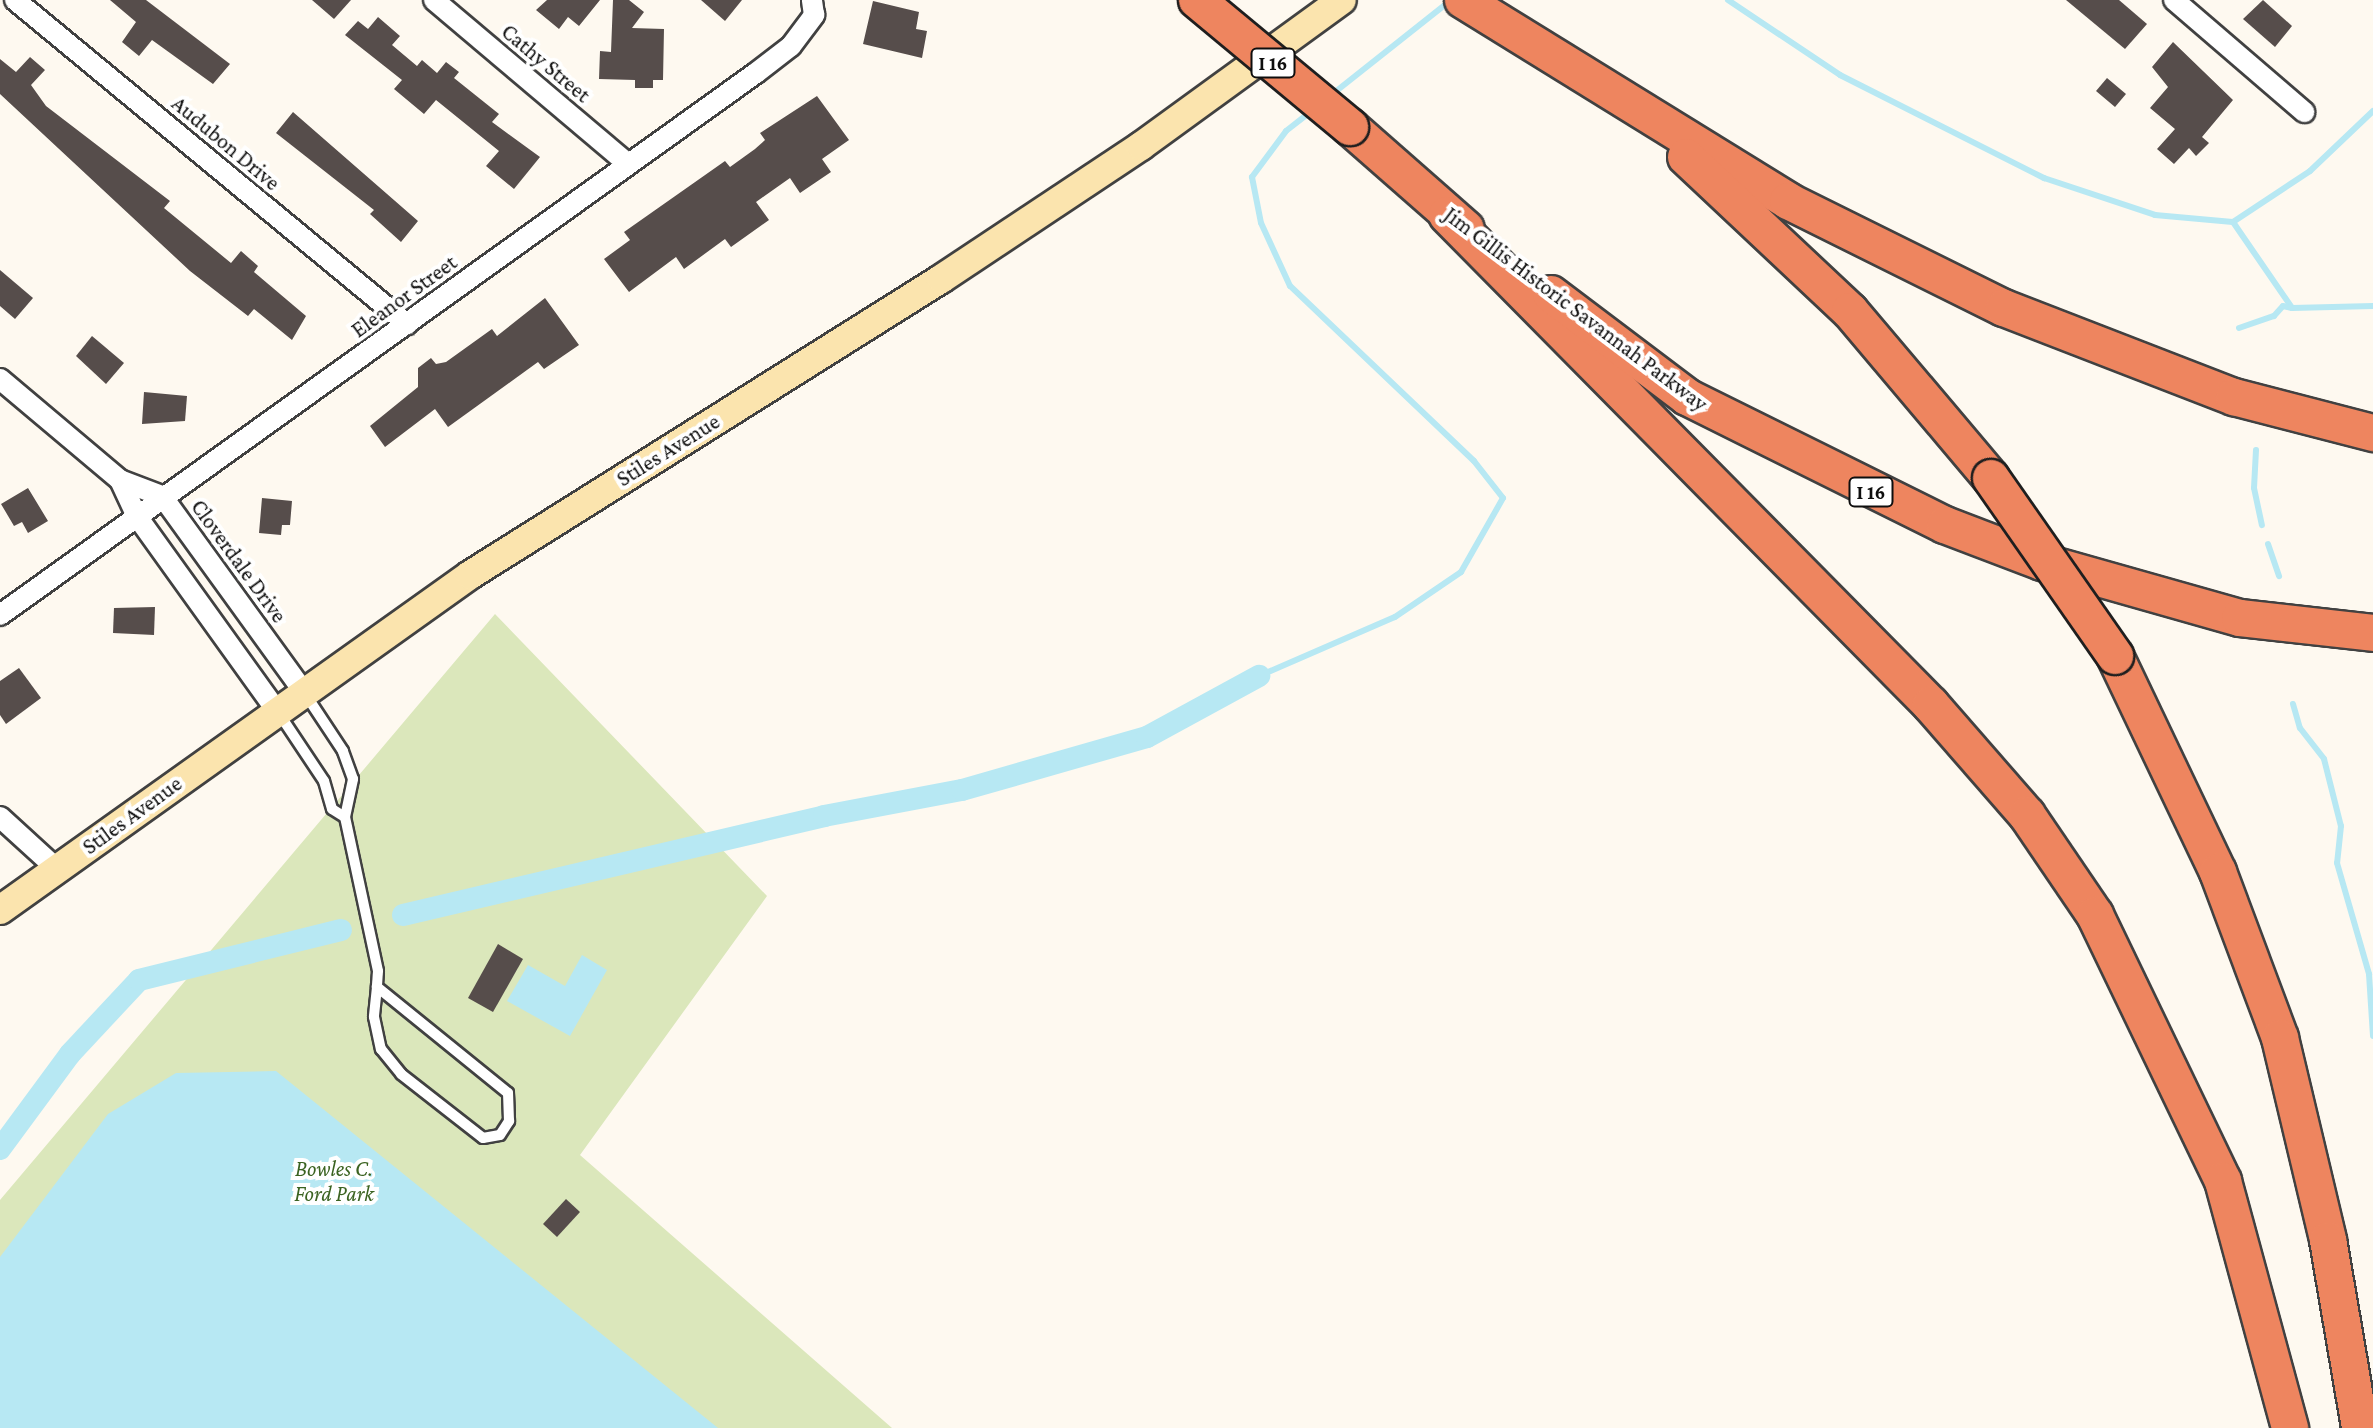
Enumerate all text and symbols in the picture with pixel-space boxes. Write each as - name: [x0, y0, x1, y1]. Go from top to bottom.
- street label: Cathy Street: [496, 18, 596, 108]
- road number: I 16: [1249, 47, 1297, 79]
- street label: Audubon Drive: [166, 90, 286, 196]
- street label: Jim Gillis Historic Savannah Parkway: [1439, 201, 1713, 417]
- street label: Eleanor Street: [346, 249, 462, 343]
- street label: Stiles Avenue: [612, 408, 724, 492]
- road number: I 16: [1847, 476, 1895, 508]
- street label: Cloverdale Drive: [185, 494, 293, 628]
- street label: Stiles Avenue: [77, 770, 187, 860]
- park label: Bowles C. Ford Park: [294, 1155, 374, 1206]

